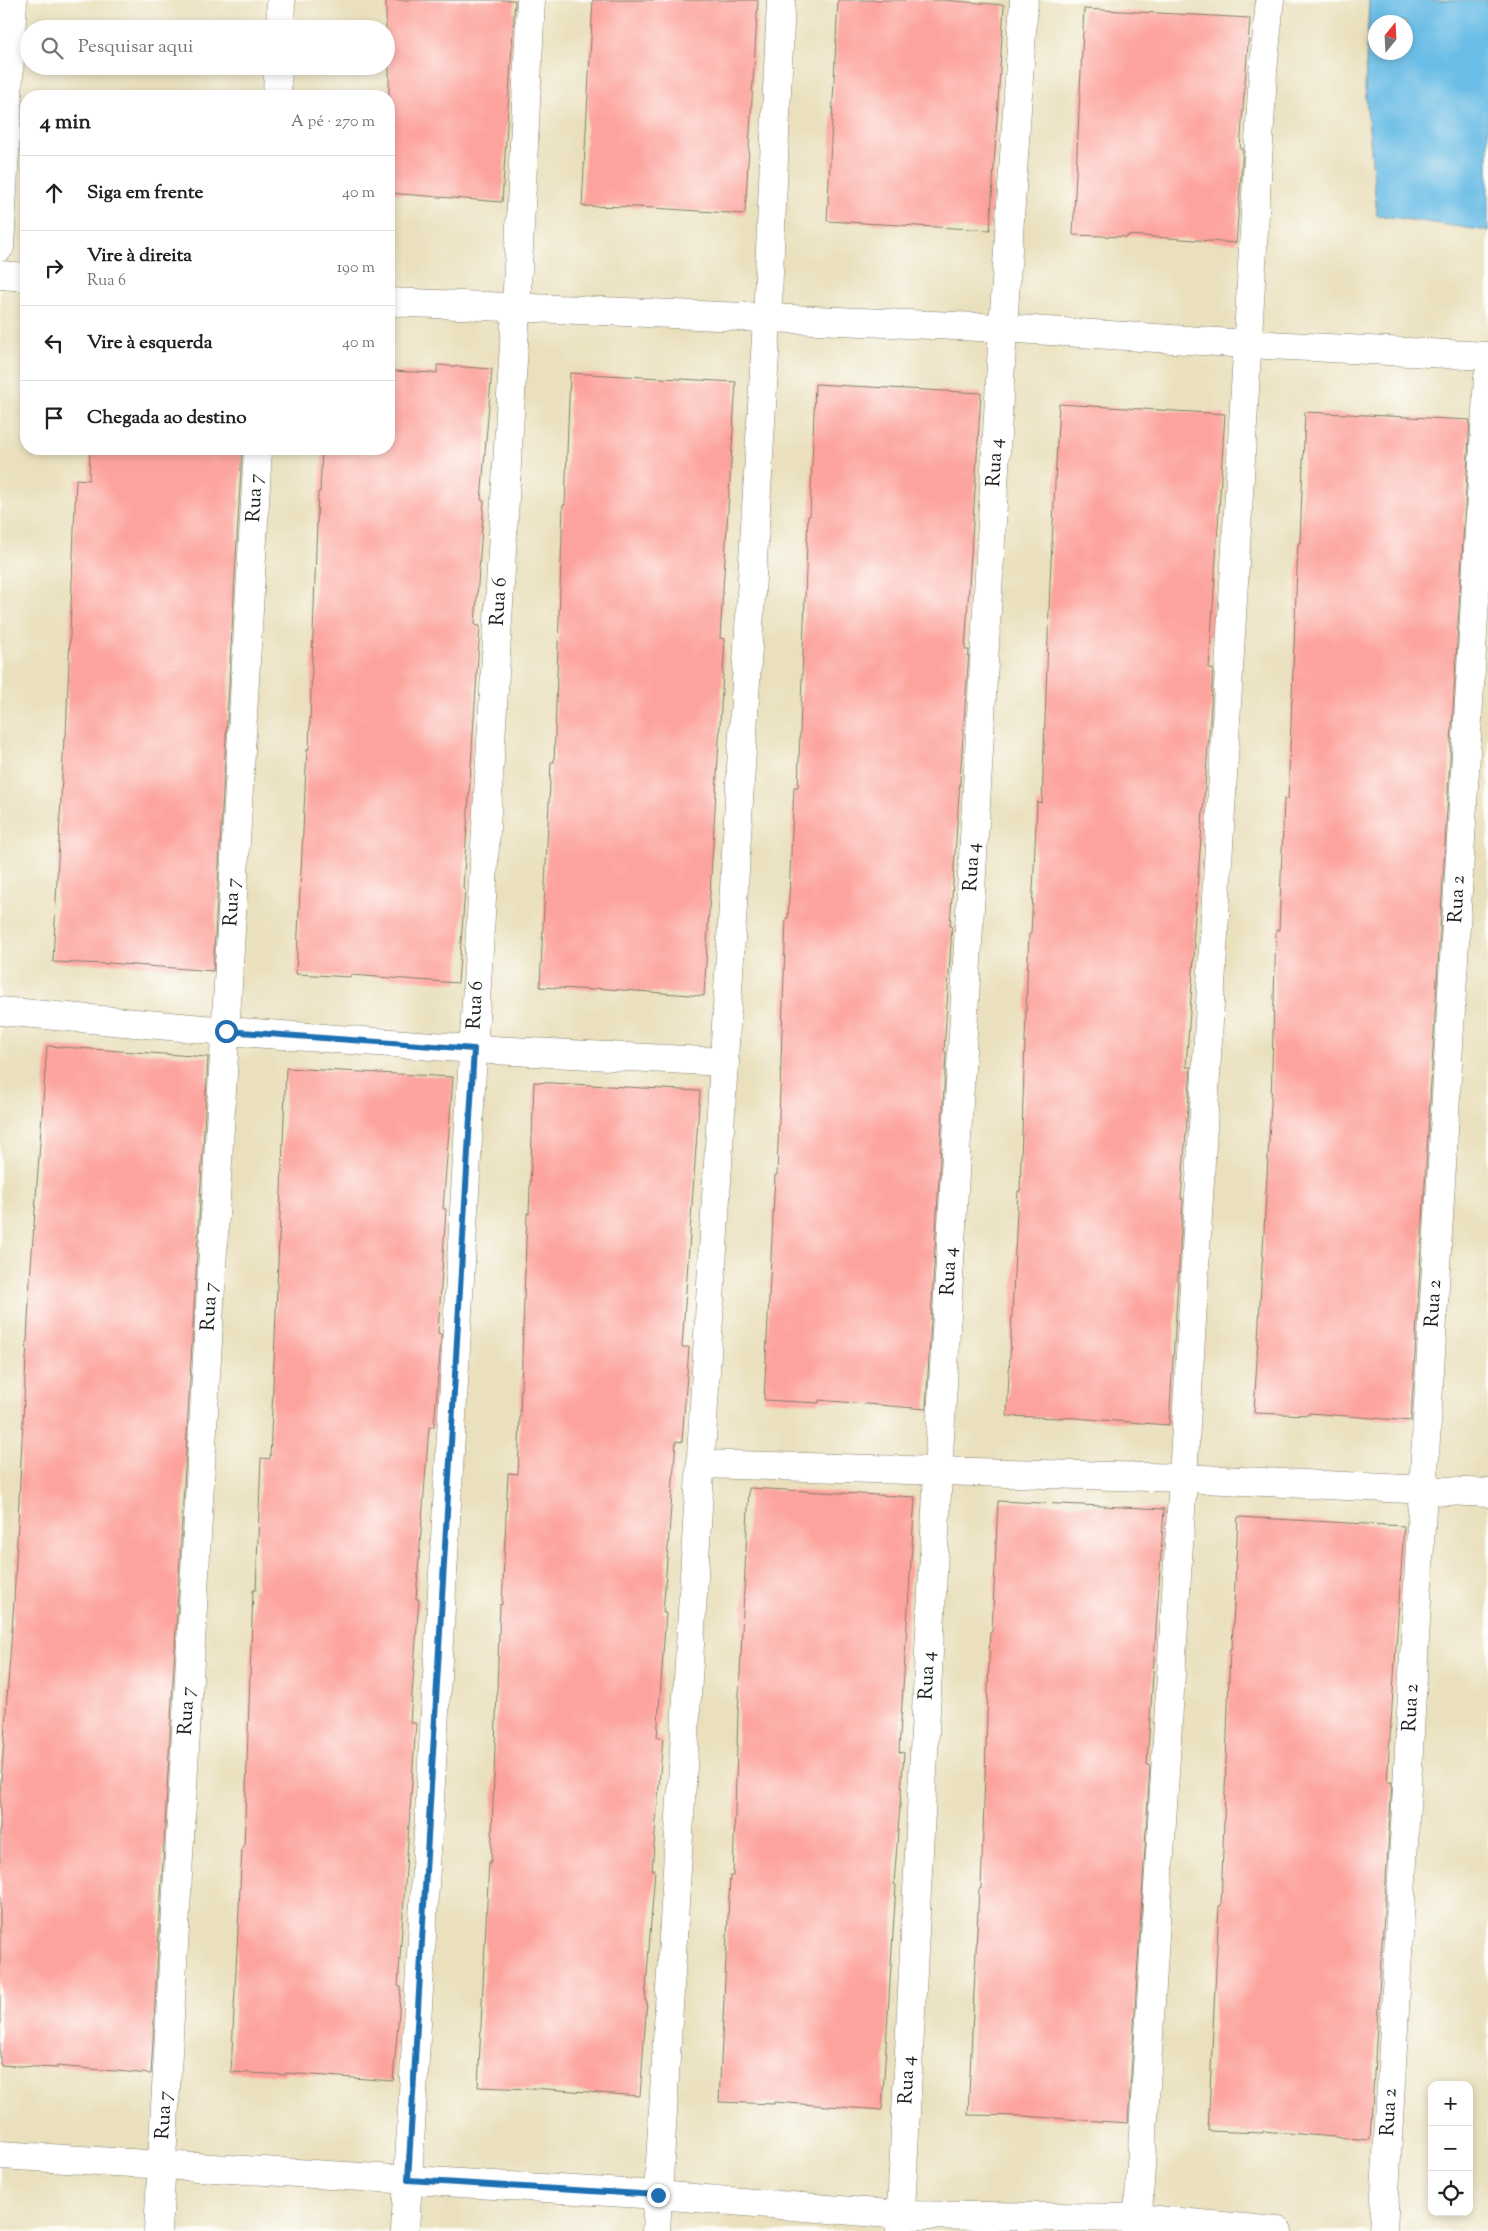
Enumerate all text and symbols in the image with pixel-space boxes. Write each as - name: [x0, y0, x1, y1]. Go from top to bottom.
- north arrow: [1368, 15, 1413, 60]
- search box: [20, 20, 395, 75]
- icon: search: [38, 34, 66, 62]
- text: Pesquisar aqui: [78, 34, 193, 61]
- text: 4 min: [40, 108, 91, 138]
- text: A pé · 270 m: [291, 111, 375, 134]
- icon: ahead: [40, 179, 68, 207]
- text: Siga em frente: [87, 180, 203, 207]
- text: 40 m: [342, 182, 375, 205]
- text: Vire à direita: [87, 243, 192, 270]
- icon: right: [40, 254, 68, 282]
- text: 190 m: [337, 257, 375, 280]
- text: Rua 6: [87, 270, 126, 293]
- icon: left: [40, 329, 68, 357]
- text: Vire à esquerda: [87, 330, 213, 357]
- text: 40 m: [342, 332, 375, 355]
- icon: arrive: [40, 404, 68, 432]
- text: Chegada ao destino: [87, 405, 247, 432]
- street label: Rua 4: [979, 437, 1011, 488]
- street label: Rua 7: [239, 473, 271, 523]
- street label: Rua 6: [483, 576, 515, 627]
- street label: Rua 4: [957, 842, 988, 892]
- street label: Rua 2: [1442, 874, 1473, 924]
- street label: Rua 7: [217, 877, 248, 927]
- street label: Rua 6: [460, 980, 492, 1030]
- route start: [215, 1020, 238, 1043]
- street label: Rua 4: [934, 1246, 965, 1297]
- street label: Rua 2: [1418, 1278, 1450, 1328]
- street label: Rua 7: [194, 1281, 226, 1332]
- street label: Rua 4: [912, 1651, 944, 1701]
- street label: Rua 2: [1395, 1683, 1427, 1733]
- street label: Rua 7: [171, 1686, 203, 1736]
- street label: Rua 4: [892, 2055, 923, 2105]
- map controls: [1428, 2081, 1473, 2216]
- button: +: [1428, 2081, 1473, 2126]
- street label: Rua 2: [1374, 2087, 1405, 2137]
- street label: Rua 7: [149, 2090, 180, 2140]
- button: −: [1428, 2126, 1473, 2171]
- button: locate: [1428, 2171, 1473, 2216]
- route end: [647, 2184, 670, 2207]

